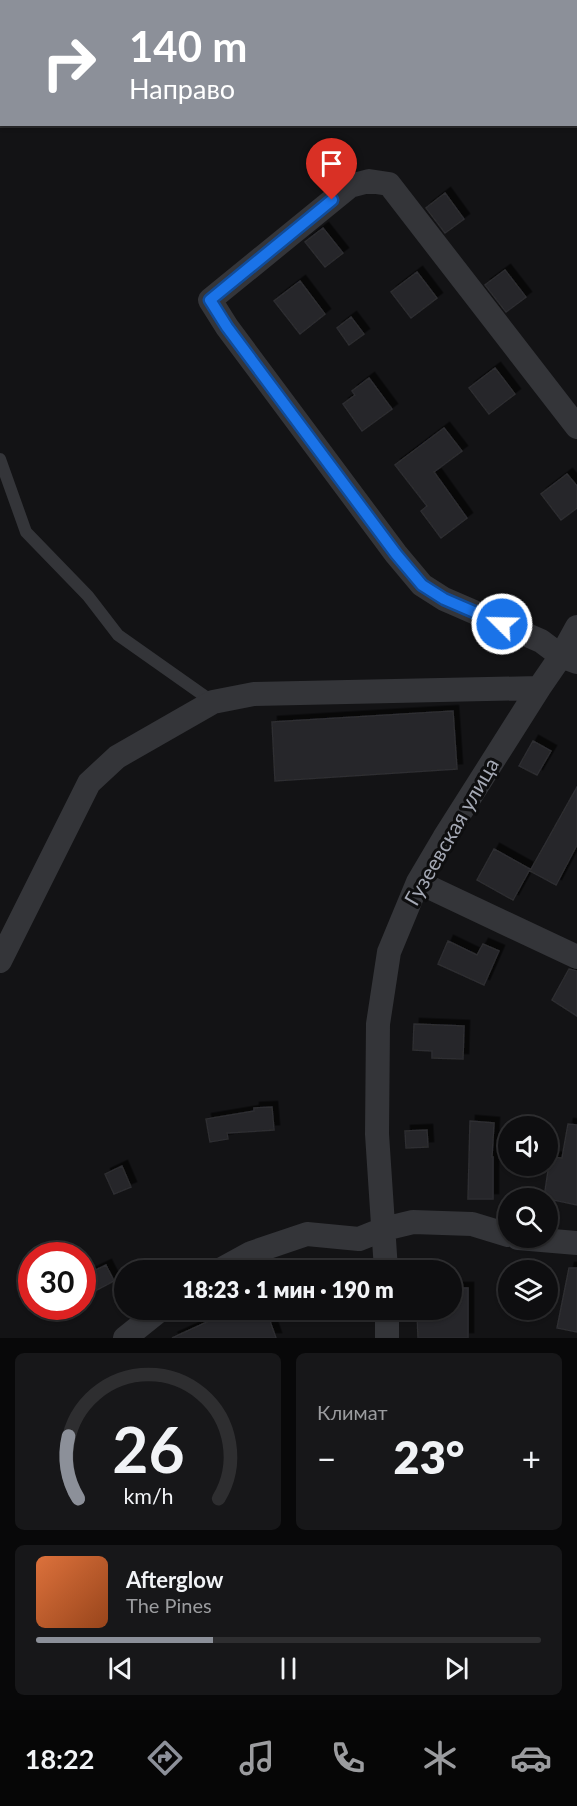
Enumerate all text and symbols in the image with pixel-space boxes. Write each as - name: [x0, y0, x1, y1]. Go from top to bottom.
- text: 140 m: [129, 21, 247, 71]
- icon: right: [30, 24, 108, 102]
- text: Направо: [129, 72, 235, 105]
- pin: [306, 138, 357, 200]
- icon: arrive: [315, 147, 348, 180]
- position arrow: [470, 592, 534, 656]
- street label: Гузеевская улица: [398, 753, 503, 910]
- map controls: [498, 1116, 558, 1320]
- button: sound: [498, 1116, 558, 1176]
- button: search: [498, 1188, 558, 1248]
- speed limit sign: 30: [18, 1242, 96, 1320]
- button: layers: [498, 1260, 558, 1320]
- text: 18:23 · 1 мин · 190 m: [182, 1276, 394, 1303]
- text: Климат: [317, 1400, 388, 1424]
- text: 26: [112, 1411, 184, 1486]
- text: 23°: [394, 1430, 464, 1484]
- text: −: [317, 1438, 336, 1478]
- text: +: [522, 1438, 541, 1478]
- text: km/h: [123, 1483, 173, 1509]
- text: Afterglow: [126, 1566, 223, 1593]
- text: The Pines: [126, 1593, 212, 1617]
- icon: previous: [104, 1652, 137, 1685]
- icon: pause: [272, 1652, 305, 1685]
- icon: next: [440, 1652, 473, 1685]
- icon: directions: [144, 1737, 186, 1779]
- icon: music: [236, 1737, 278, 1779]
- icon: phone: [327, 1737, 369, 1779]
- icon: climate: [419, 1737, 461, 1779]
- icon: car: [510, 1737, 552, 1779]
- text: 18:22: [25, 1742, 94, 1775]

